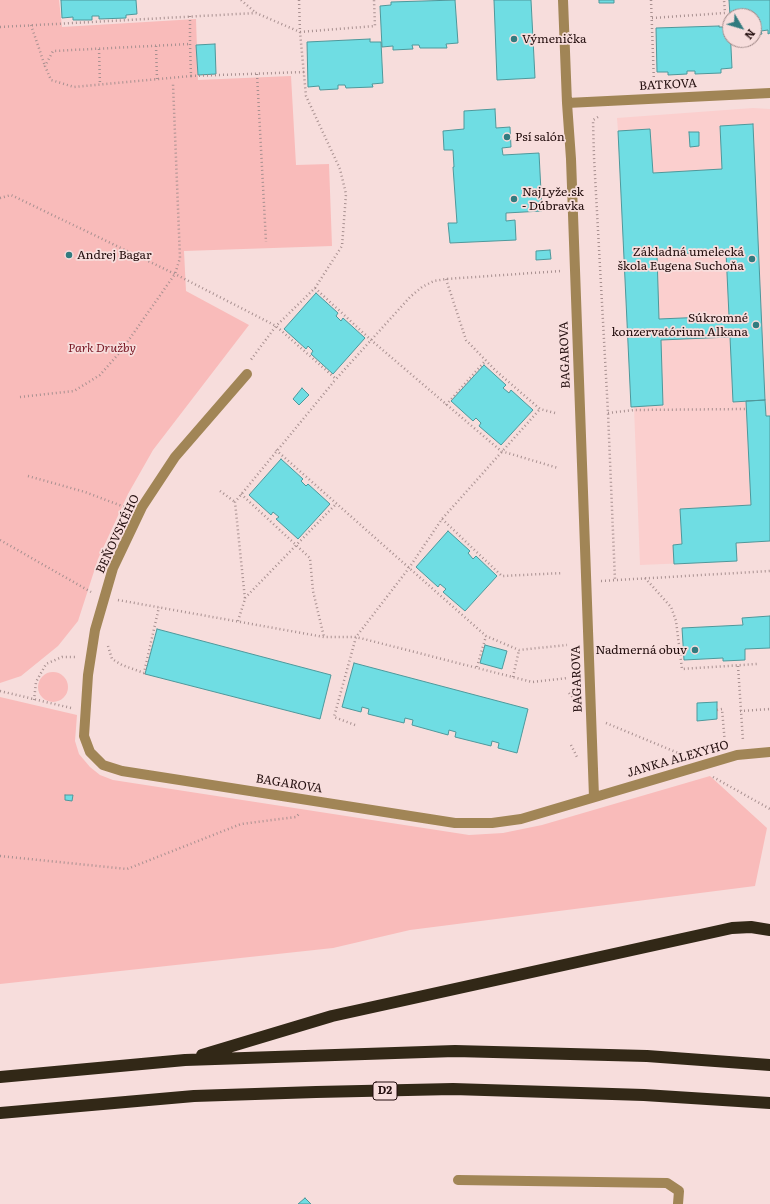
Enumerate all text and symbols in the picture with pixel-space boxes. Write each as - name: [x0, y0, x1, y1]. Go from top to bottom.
- north arrow: [722, 8, 762, 48]
- text: N: [742, 26, 760, 43]
- place label: Výmenička: [522, 32, 586, 46]
- marker: Výmenička: [509, 34, 519, 44]
- street label: BATKOVA: [639, 76, 697, 94]
- place label: Psí salón: [515, 130, 565, 144]
- marker: Psí salón: [502, 132, 512, 142]
- place label: NajLyže.sk - Dúbravka: [522, 185, 585, 213]
- marker: NajLyže.sk - Dúbravka: [509, 194, 519, 204]
- place label: Základná umelecká škola Eugena Suchoňa: [617, 245, 744, 273]
- place label: Andrej Bagar: [77, 248, 152, 262]
- marker: Andrej Bagar: [64, 250, 74, 260]
- marker: Základná umelecká škola Eugena Suchoňa: [747, 254, 757, 264]
- place label: Súkromné konzervatórium Alkana: [611, 311, 748, 339]
- marker: Súkromné konzervatórium Alkana: [751, 320, 761, 330]
- street label: BAGAROVA: [557, 321, 573, 389]
- park label: Park Družby: [68, 341, 136, 355]
- street label: BEŇOVSKÉHO: [93, 492, 143, 576]
- place label: Nadmerná obuv: [595, 643, 687, 657]
- street label: BAGAROVA: [569, 645, 585, 713]
- marker: Nadmerná obuv: [690, 645, 700, 655]
- street label: JANKA ALEXYHO: [625, 738, 731, 780]
- street label: BAGAROVA: [255, 772, 323, 796]
- road number: D2: [373, 1082, 397, 1100]

